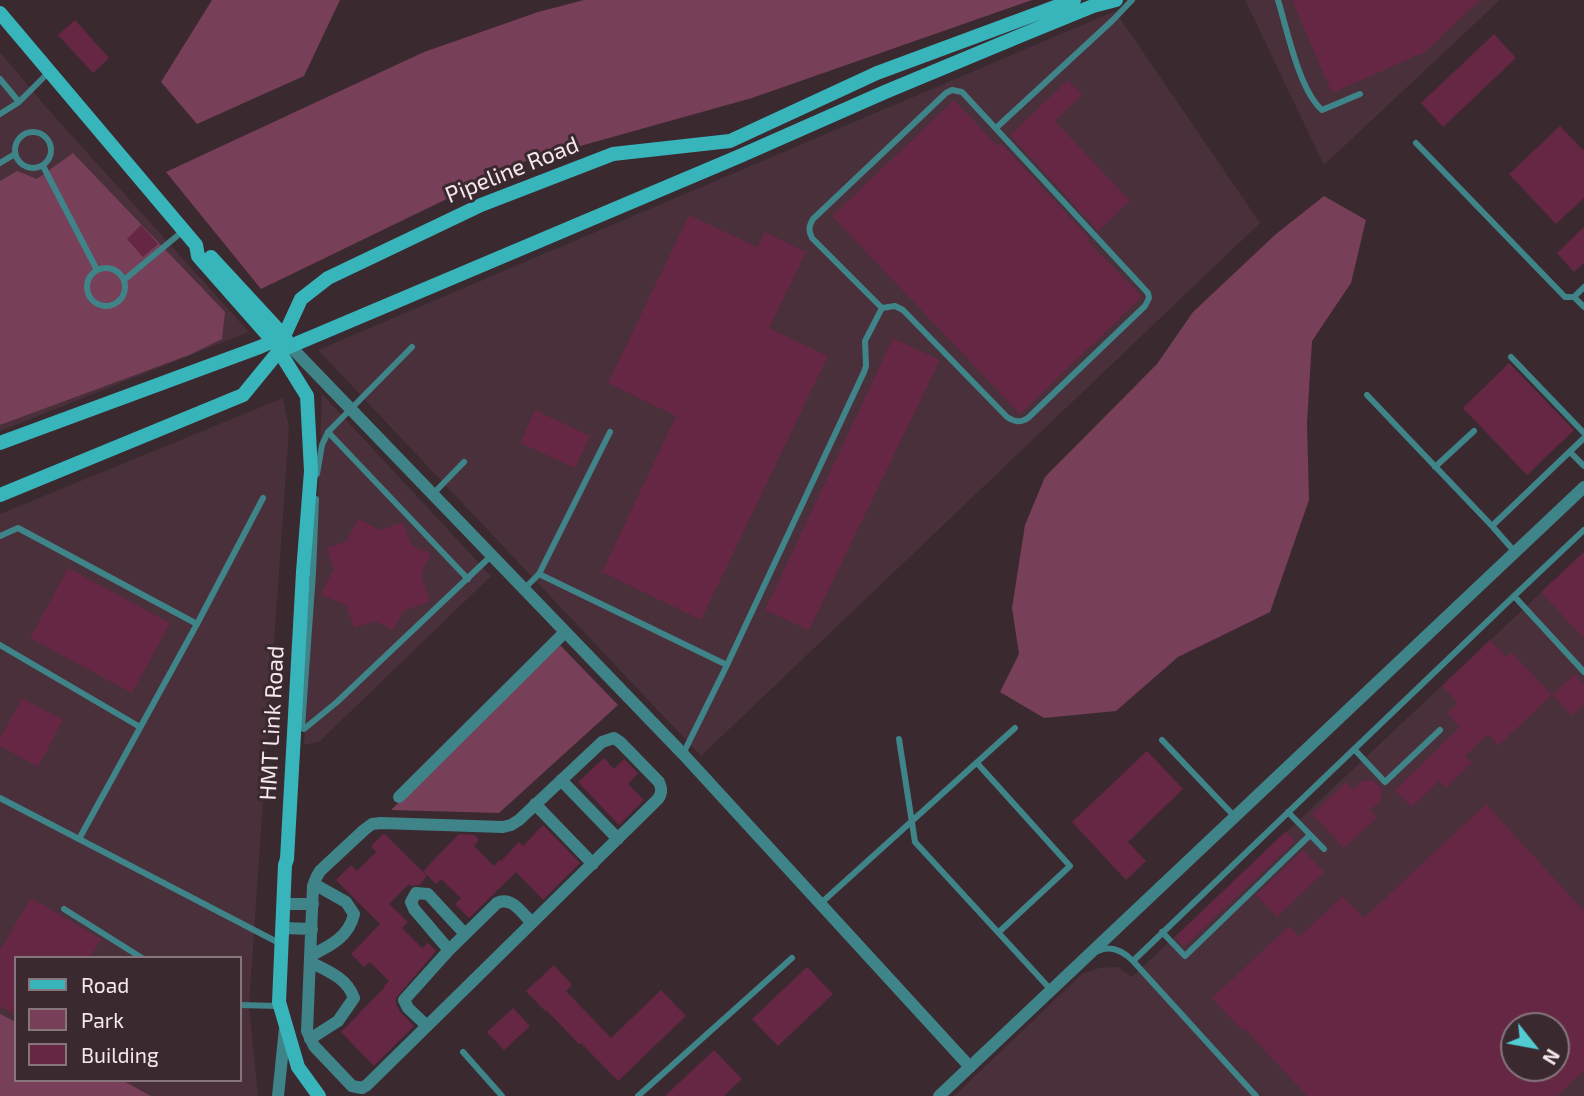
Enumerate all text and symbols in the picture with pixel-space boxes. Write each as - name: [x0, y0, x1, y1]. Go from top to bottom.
- street label: Pipeline Road: [441, 131, 583, 209]
- street label: HMT Link Road: [254, 645, 290, 801]
- legend: [14, 956, 242, 1082]
- text: Road: [81, 972, 129, 997]
- text: Park: [81, 1007, 124, 1032]
- north arrow: [1500, 1012, 1570, 1082]
- text: Building: [81, 1042, 159, 1067]
- text: N: [1538, 1045, 1565, 1069]

